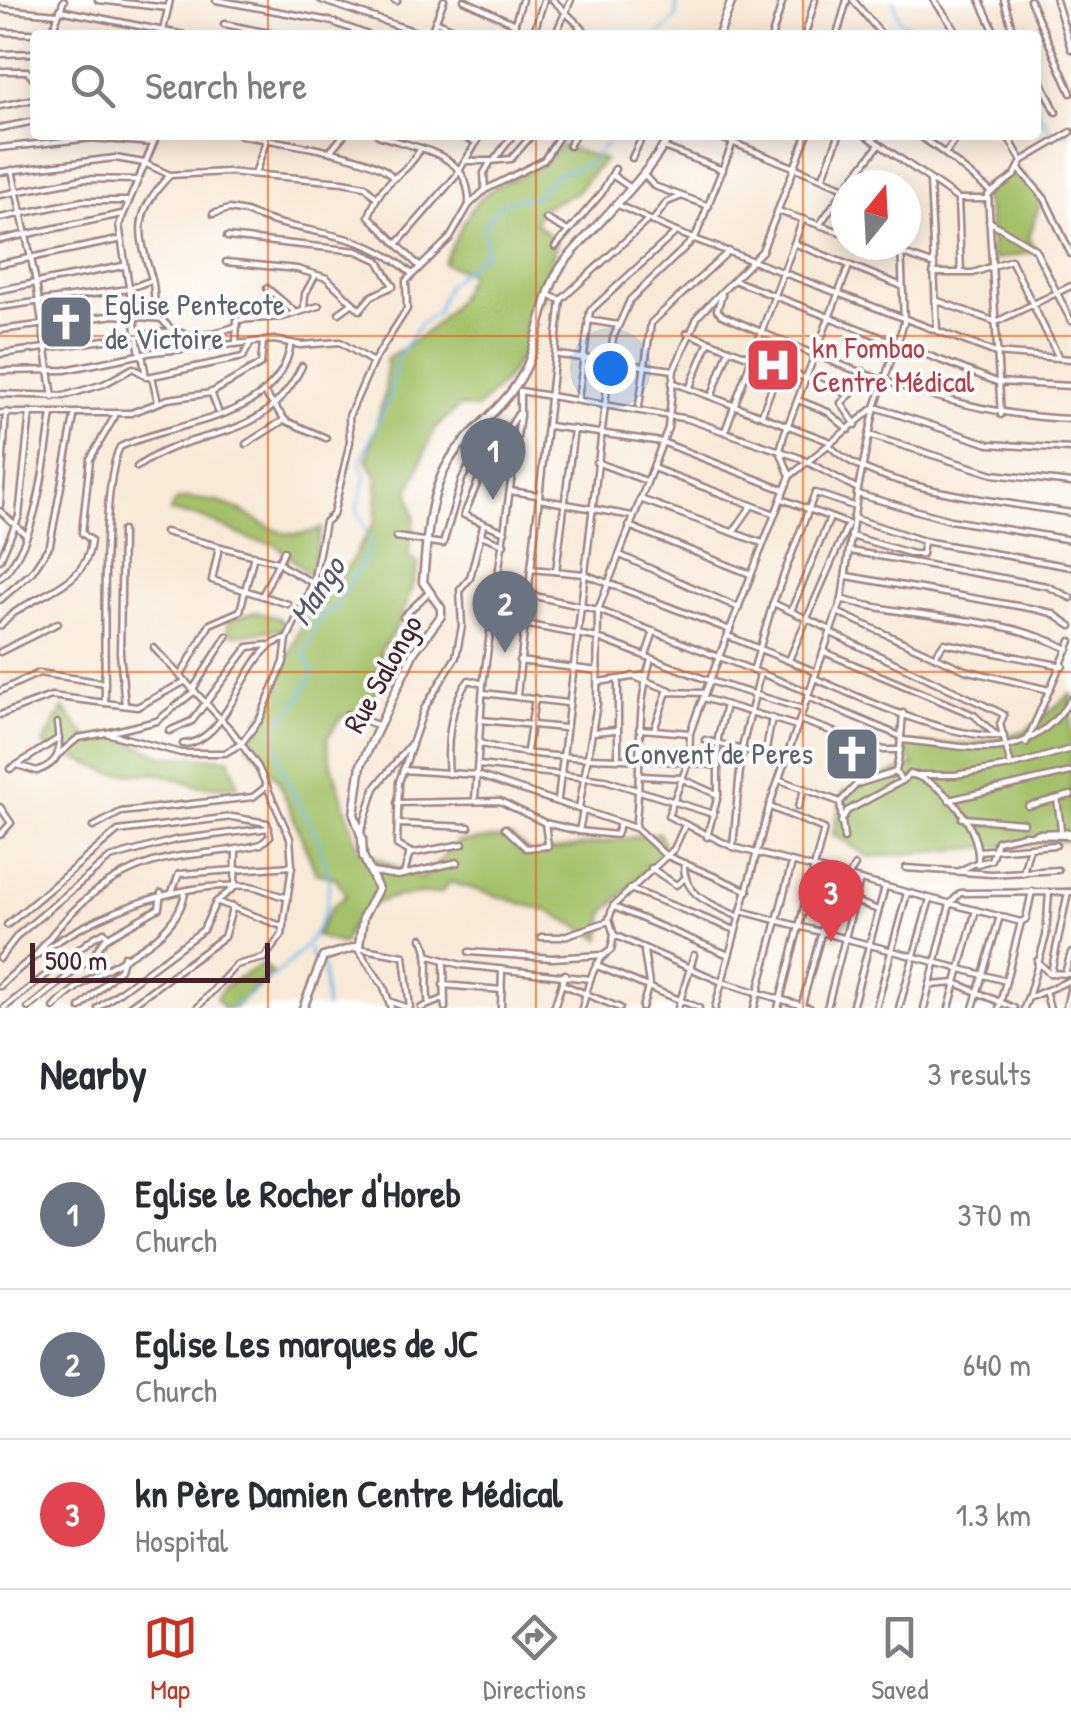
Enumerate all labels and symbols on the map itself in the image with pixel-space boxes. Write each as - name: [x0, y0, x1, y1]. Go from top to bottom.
- north arrow: [831, 170, 921, 260]
- place label: Eglise Pentecote de Victoire: [105, 284, 285, 358]
- church icon: Eglise Pentecote de Victoire: [36, 292, 96, 352]
- place label: kn Fombao Centre Médical: [812, 327, 974, 401]
- hospital icon: kn Fombao Centre Médical: [743, 335, 803, 395]
- your location: [585, 343, 636, 394]
- pin: 1: [460, 418, 526, 500]
- water label: Mango: [279, 547, 356, 633]
- pin: 2: [472, 570, 538, 653]
- street label: Rue Salongo: [333, 607, 431, 740]
- church icon: Convent de Peres: [822, 724, 882, 784]
- place label: Convent de Peres: [624, 733, 813, 773]
- pin: 3: [798, 860, 864, 942]
- scale bar: [30, 938, 270, 983]

